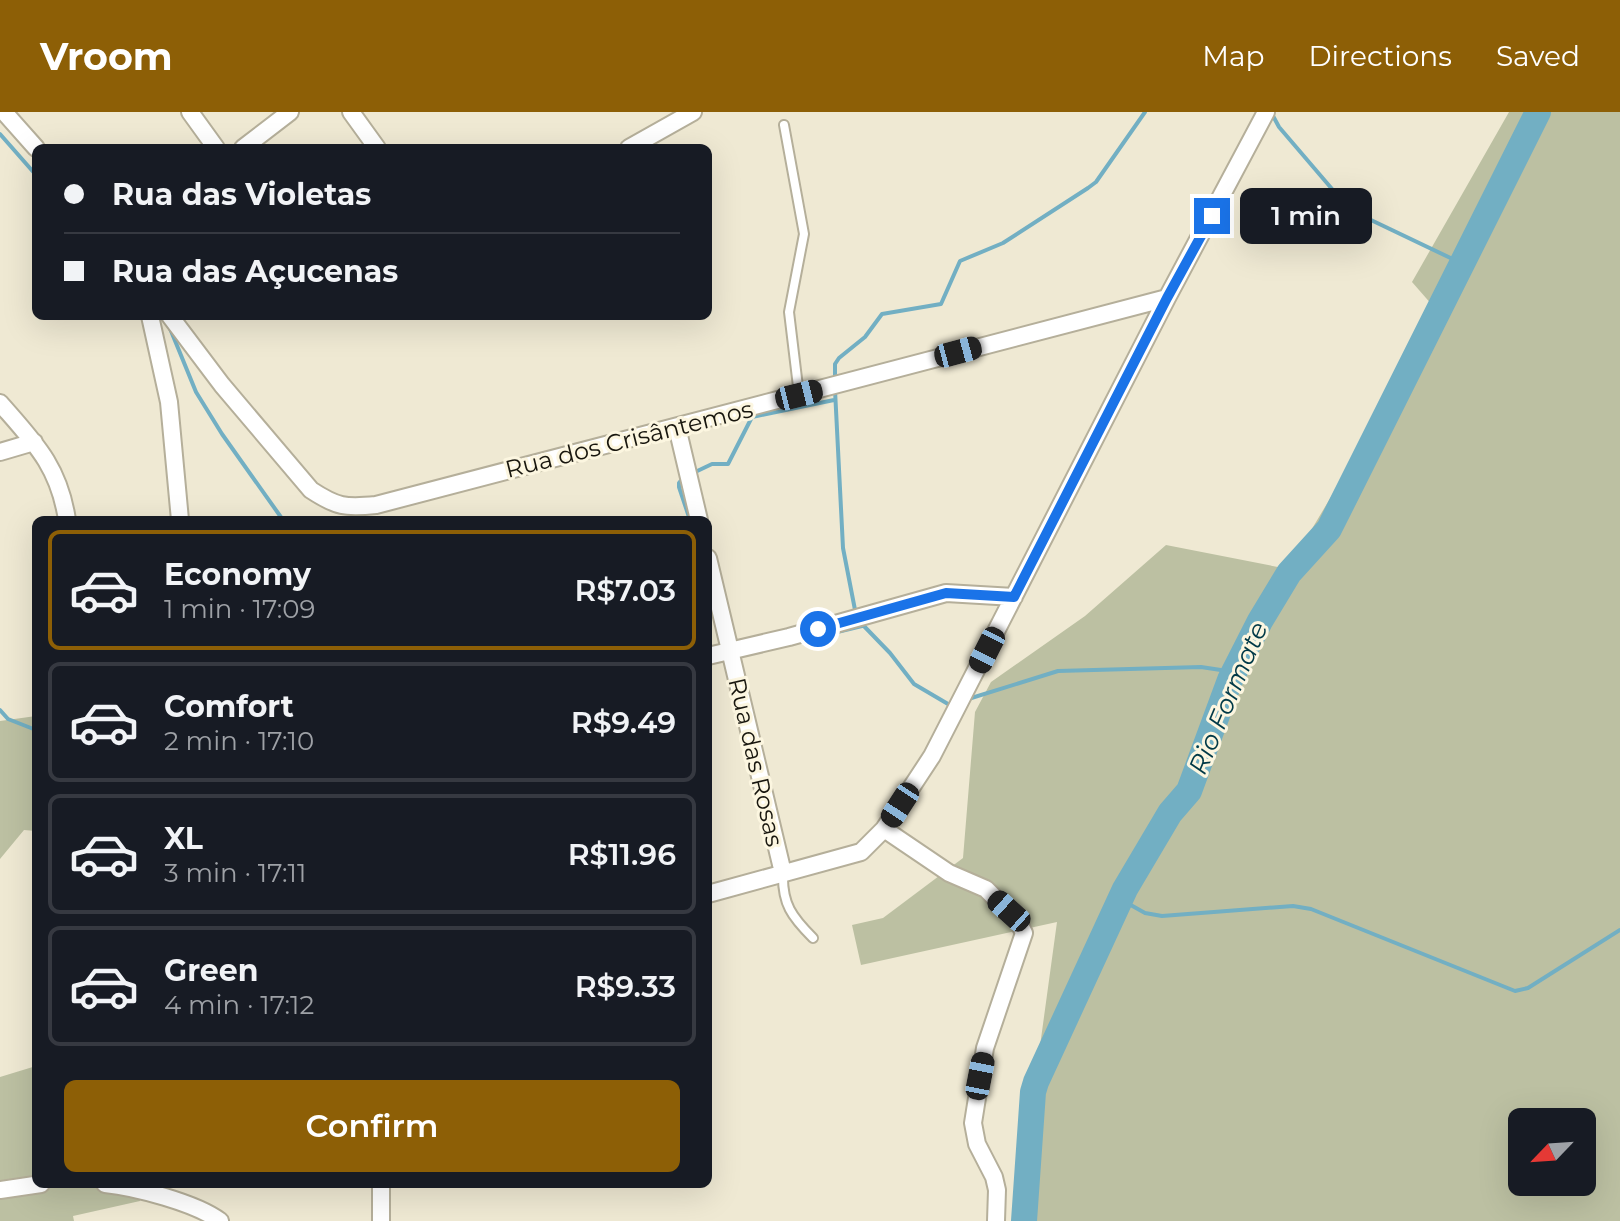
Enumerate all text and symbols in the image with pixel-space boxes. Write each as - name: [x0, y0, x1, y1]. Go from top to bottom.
- text: Vroom: [40, 33, 173, 80]
- text: Map: [1202, 39, 1264, 73]
- text: Directions: [1308, 39, 1452, 73]
- text: Saved: [1496, 39, 1580, 73]
- text: Rua das Violetas: [112, 176, 371, 213]
- callout: 1 min: [1240, 188, 1372, 244]
- route end: [1194, 198, 1230, 234]
- text: 1 min: [1271, 200, 1341, 232]
- text: Rua das Açucenas: [112, 253, 398, 290]
- car: [932, 334, 984, 370]
- car: [773, 378, 825, 412]
- street label: Rua dos Crisântemos: [502, 394, 756, 484]
- icon: car: [68, 554, 140, 626]
- text: Economy: [164, 556, 311, 593]
- text: R$7.03: [574, 572, 676, 609]
- text: 1 min · 17:09: [164, 593, 315, 625]
- route start: [800, 611, 836, 647]
- water label: Rio Formate: [1182, 617, 1274, 779]
- car: [965, 623, 1009, 677]
- street label: Rua das Rosas: [722, 675, 790, 849]
- icon: car: [68, 686, 140, 758]
- text: Comfort: [164, 688, 294, 725]
- text: R$9.49: [571, 704, 676, 741]
- text: 2 min · 17:10: [164, 725, 314, 757]
- car: [877, 778, 923, 832]
- icon: car: [68, 818, 140, 890]
- text: XL: [164, 820, 203, 857]
- text: R$11.96: [568, 836, 676, 873]
- text: 3 min · 17:11: [164, 857, 306, 889]
- car: [983, 886, 1035, 936]
- icon: car: [68, 950, 140, 1022]
- text: Green: [164, 952, 258, 989]
- text: R$9.33: [575, 968, 676, 1005]
- text: 4 min · 17:12: [164, 989, 314, 1021]
- car: [964, 1050, 996, 1102]
- button: Confirm: [64, 1080, 680, 1172]
- north arrow: [1508, 1108, 1596, 1196]
- map controls: [1508, 1108, 1596, 1196]

